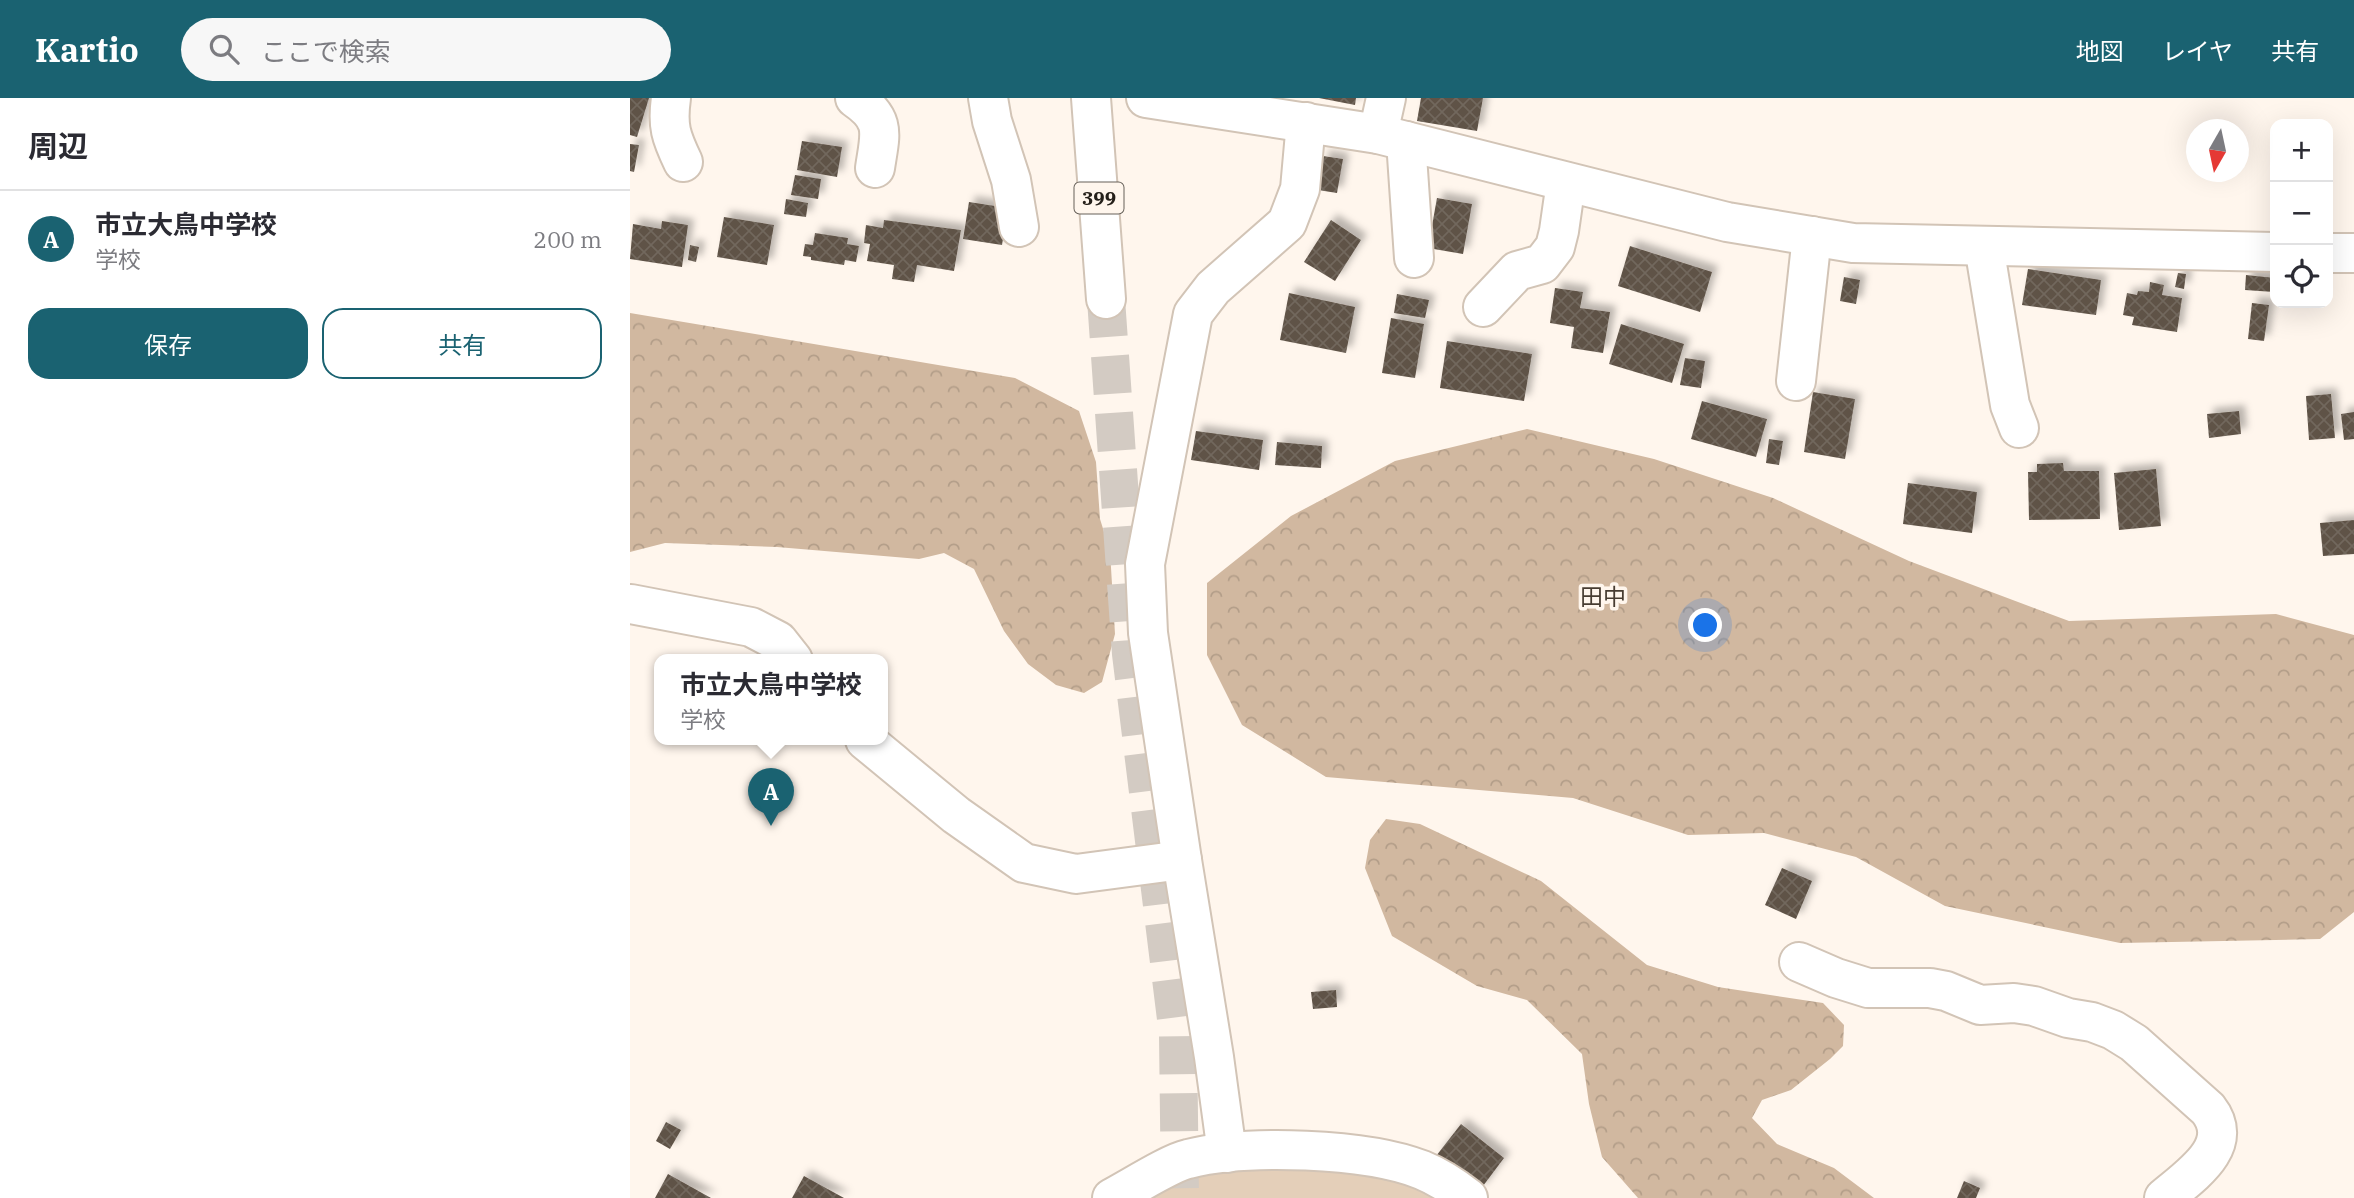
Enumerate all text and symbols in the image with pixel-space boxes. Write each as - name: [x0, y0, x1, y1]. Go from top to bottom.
- search box: [181, 18, 671, 81]
- text: Kartio: [35, 28, 139, 71]
- icon: search: [205, 30, 243, 68]
- text: ここで検索: [261, 34, 391, 68]
- text: 地図: [2076, 35, 2124, 67]
- text: レイヤ: [2162, 35, 2233, 67]
- text: 共有: [2271, 35, 2319, 67]
- north arrow: [2186, 119, 2249, 182]
- map controls: [2270, 119, 2333, 308]
- button: +: [2270, 119, 2333, 182]
- text: 周辺: [28, 126, 88, 165]
- button: −: [2270, 182, 2333, 245]
- road number: 399: [1074, 183, 1124, 214]
- text: 市立大鳥中学校: [95, 207, 277, 241]
- text: A: [43, 224, 59, 254]
- text: 200 m: [533, 224, 602, 254]
- text: 学校: [95, 244, 141, 274]
- button: locate: [2270, 245, 2333, 308]
- button: 保存: [28, 308, 308, 379]
- button: 共有: [322, 308, 602, 379]
- district label: 田中: [1580, 581, 1626, 611]
- your location: [1688, 608, 1722, 642]
- popup: [654, 654, 888, 745]
- text: 市立大鳥中学校: [680, 667, 862, 701]
- text: 学校: [680, 704, 726, 734]
- pin: A: [748, 768, 794, 826]

